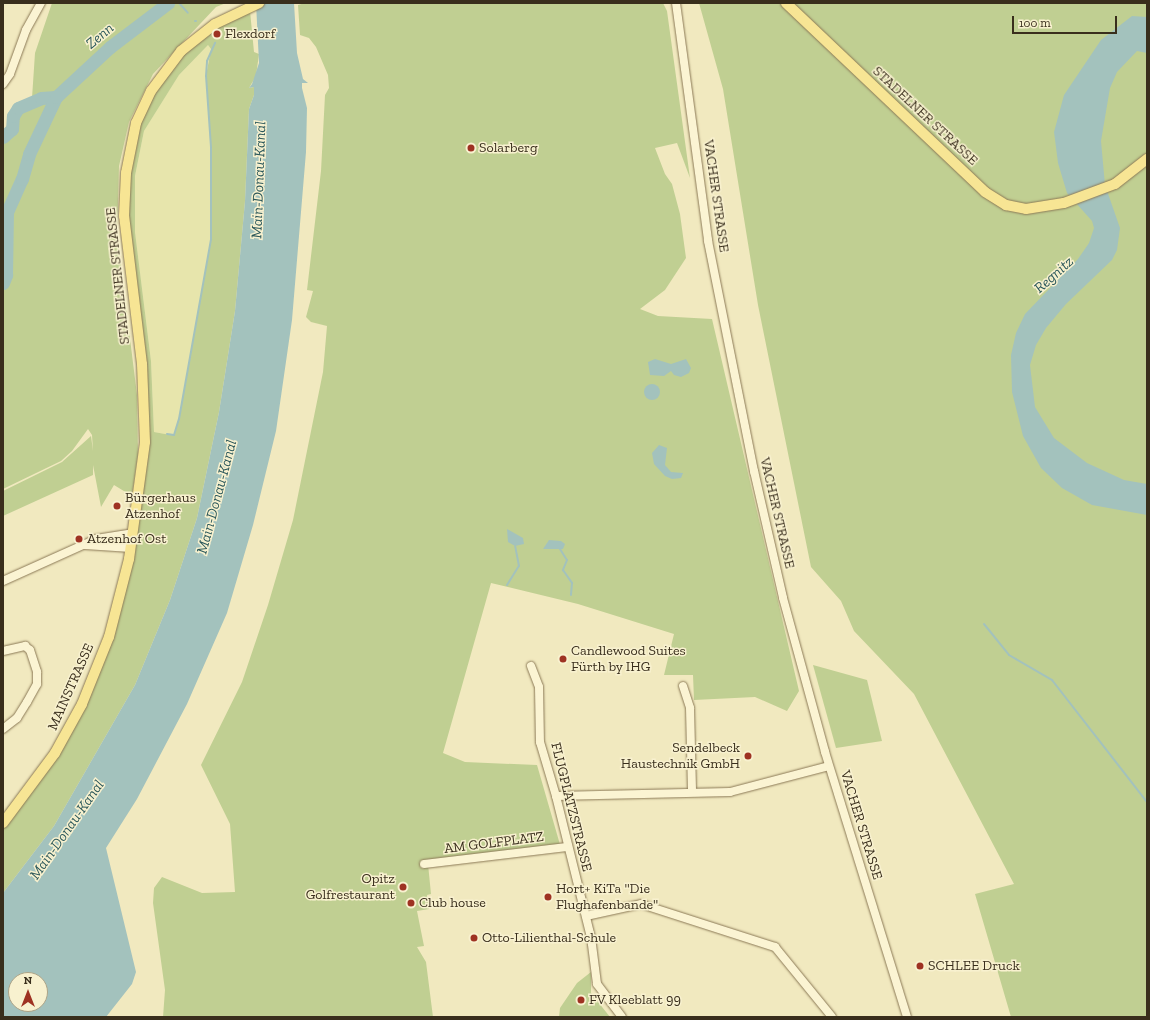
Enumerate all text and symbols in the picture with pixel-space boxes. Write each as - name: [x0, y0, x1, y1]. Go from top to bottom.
- scale bar: [1014, 8, 1119, 34]
- text: 100 m: [1019, 16, 1051, 30]
- water label: Zenn: [82, 19, 118, 53]
- place label: Flexdorf: [225, 26, 275, 42]
- marker: Flexdorf: [212, 29, 222, 39]
- street label: STADELNER STRASSE: [869, 63, 981, 169]
- water label: Main-Donau-Kanal: [248, 121, 270, 239]
- street label: VACHER STRASSE: [700, 139, 732, 253]
- place label: Solarberg: [479, 140, 538, 156]
- marker: Solarberg: [466, 143, 476, 153]
- street label: STADELNER STRASSE: [102, 207, 134, 345]
- water label: Regnitz: [1031, 253, 1077, 297]
- water label: Main-Donau-Kanal: [193, 438, 241, 556]
- street label: VACHER STRASSE: [756, 456, 798, 570]
- place label: Bürgerhaus Atzenhof: [125, 490, 196, 522]
- marker: Bürgerhaus Atzenhof: [112, 501, 122, 511]
- place label: Atzenhof Ost: [87, 531, 166, 547]
- marker: Atzenhof Ost: [74, 534, 84, 544]
- street label: MAINSTRASSE: [44, 641, 98, 733]
- place label: Candlewood Suites Fürth by IHG: [571, 643, 686, 676]
- marker: Candlewood Suites Fürth by IHG: [558, 654, 568, 664]
- place label: Sendelbeck Haustechnik GmbH: [621, 740, 740, 772]
- street label: FLUGPLATZSTRASSE: [547, 741, 595, 873]
- marker: Sendelbeck Haustechnik GmbH: [743, 751, 753, 761]
- street label: VACHER STRASSE: [836, 768, 886, 882]
- water label: Main-Donau-Kanal: [26, 777, 108, 883]
- street label: AM GOLFPLATZ: [443, 829, 545, 857]
- place label: Opitz Golfrestaurant: [306, 871, 395, 904]
- place label: Hort+ KiTa "Die Flughafenbande": [556, 881, 658, 914]
- marker: Opitz Golfrestaurant: [398, 882, 408, 892]
- marker: Hort+ KiTa "Die Flughafenbande": [543, 892, 553, 902]
- place label: Club house: [419, 895, 486, 911]
- marker: Club house: [406, 898, 416, 908]
- place label: Otto-Lilienthal-Schule: [482, 930, 616, 946]
- marker: Otto-Lilienthal-Schule: [469, 933, 479, 943]
- place label: SCHLEE Druck: [928, 958, 1020, 974]
- marker: SCHLEE Druck: [915, 961, 925, 971]
- north arrow: [8, 972, 48, 1012]
- text: N: [24, 974, 32, 987]
- place label: FV Kleeblatt 99: [589, 992, 681, 1008]
- marker: FV Kleeblatt 99: [576, 995, 586, 1005]

